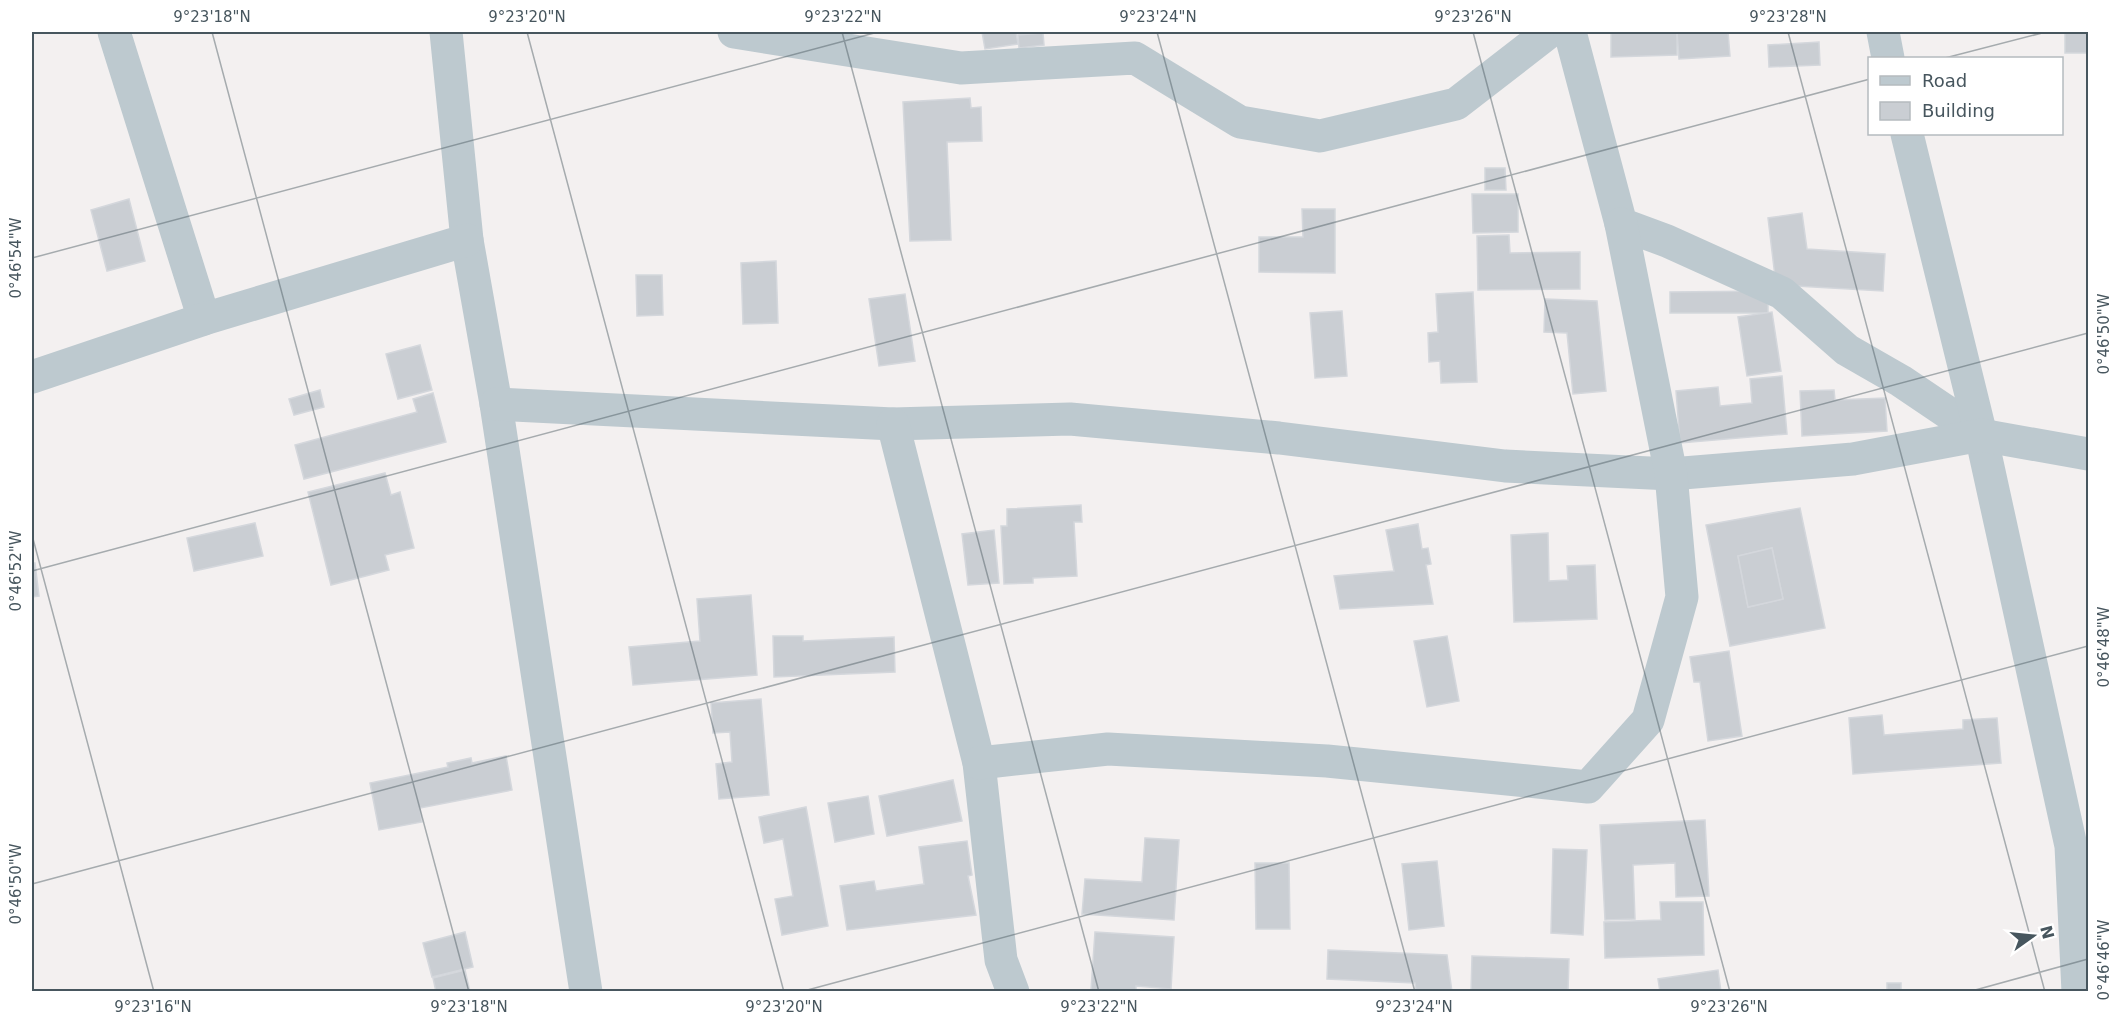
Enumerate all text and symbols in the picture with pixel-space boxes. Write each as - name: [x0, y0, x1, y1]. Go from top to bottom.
- text: 9°23'18"N: [173, 8, 251, 26]
- text: 9°23'20"N: [488, 8, 566, 26]
- text: 9°23'22"N: [804, 8, 882, 26]
- text: 9°23'24"N: [1119, 8, 1197, 26]
- text: 9°23'26"N: [1434, 8, 1512, 26]
- text: 9°23'28"N: [1749, 8, 1827, 26]
- legend: [1868, 57, 2063, 135]
- text: Road: [1922, 70, 1967, 91]
- text: Building: [1922, 100, 1995, 121]
- text: 0°46'54"W: [7, 217, 25, 299]
- text: 0°46'50"W: [2095, 293, 2113, 375]
- text: 0°46'52"W: [7, 530, 25, 612]
- text: 0°46'48"W: [2095, 606, 2113, 688]
- text: 0°46'50"W: [7, 843, 25, 925]
- north arrow: [2003, 906, 2063, 966]
- text: 0°46'46"W: [2095, 919, 2113, 1001]
- text: N: [2036, 923, 2058, 941]
- text: 9°23'16"N: [114, 998, 192, 1016]
- text: 9°23'18"N: [430, 998, 508, 1016]
- text: 9°23'20"N: [745, 998, 823, 1016]
- text: 9°23'22"N: [1060, 998, 1138, 1016]
- text: 9°23'24"N: [1375, 998, 1453, 1016]
- text: 9°23'26"N: [1690, 998, 1768, 1016]

